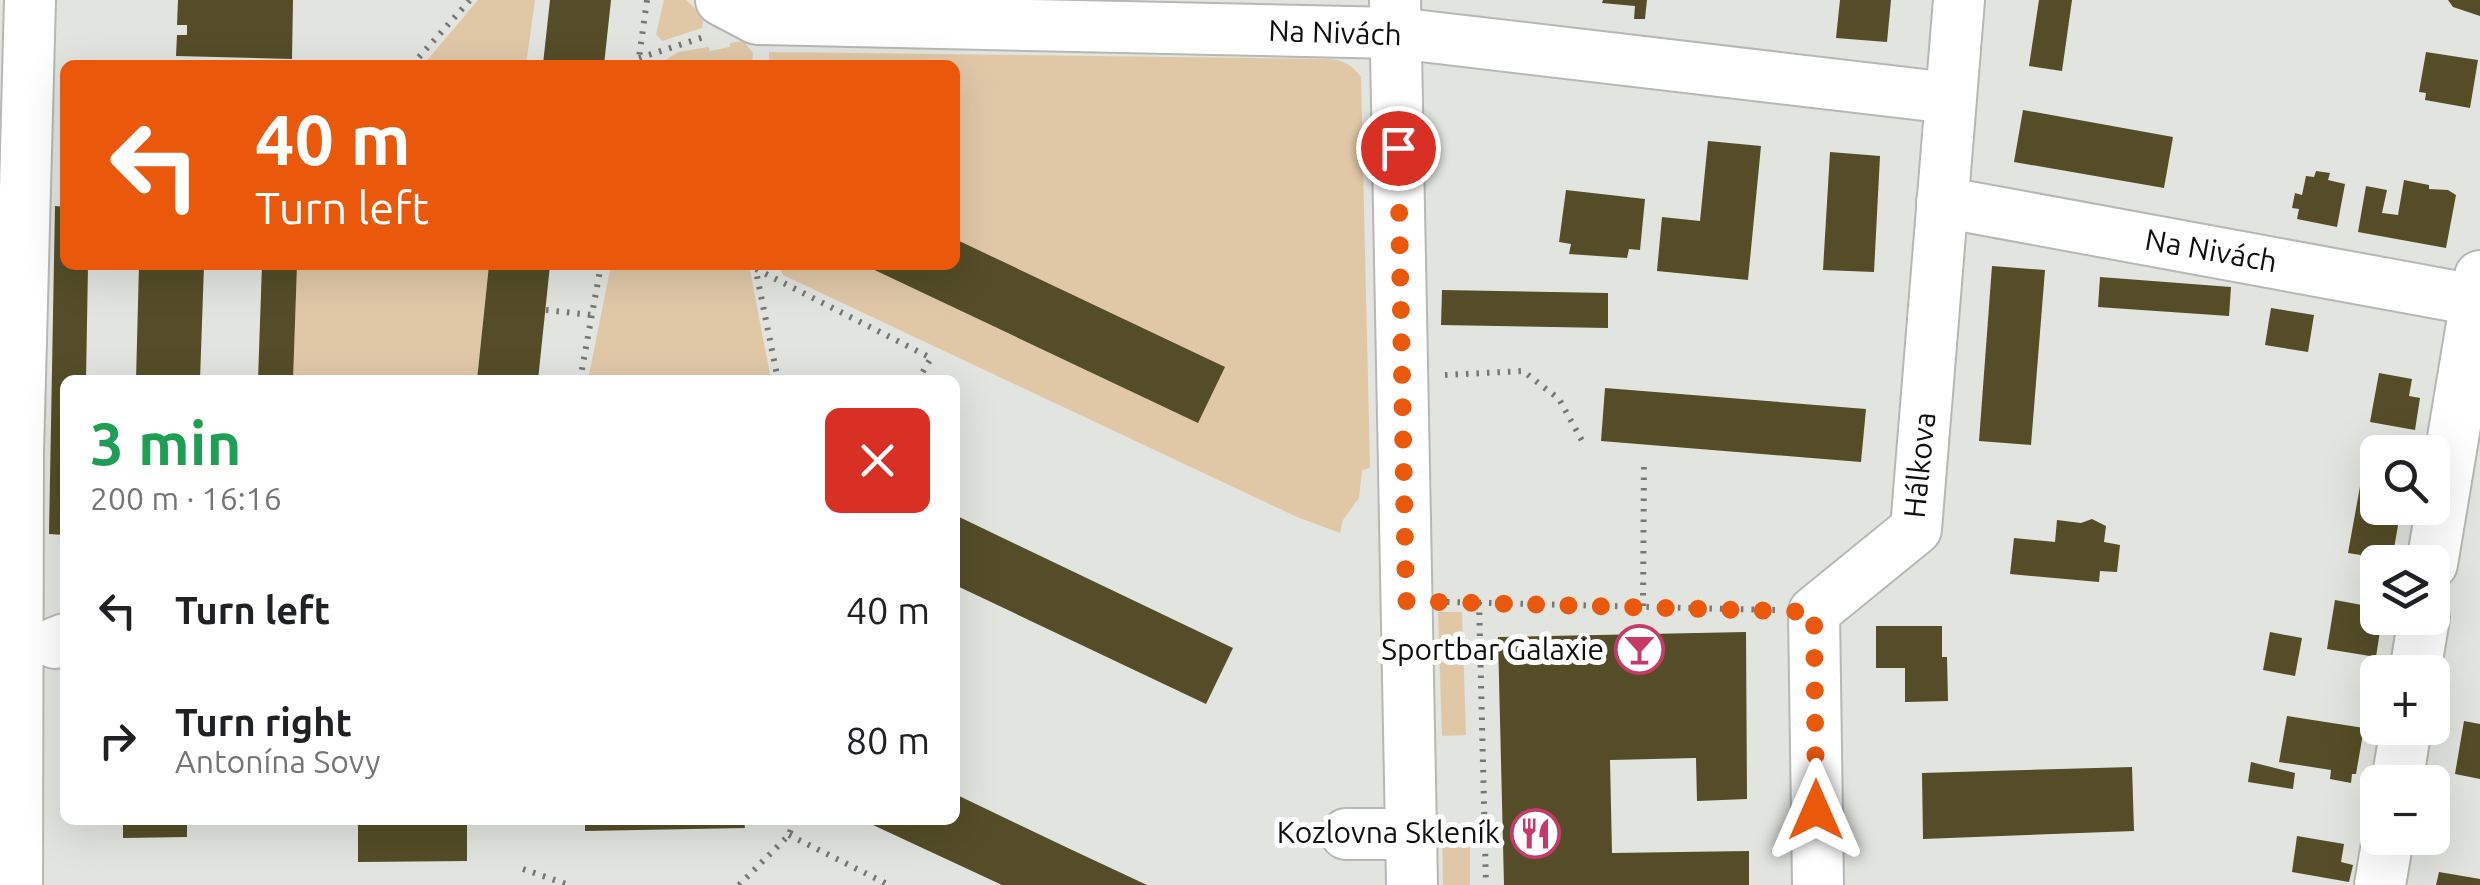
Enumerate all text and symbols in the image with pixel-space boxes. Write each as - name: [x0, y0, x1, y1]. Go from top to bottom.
- street label: Na Nivách: [1268, 13, 1402, 51]
- icon: left: [90, 100, 220, 230]
- text: 40 m: [255, 100, 411, 178]
- pin: [1356, 106, 1441, 191]
- icon: arrive: [1371, 121, 1426, 176]
- text: Turn left: [255, 182, 429, 233]
- street label: Na Nivách: [2142, 222, 2280, 278]
- button: close: [825, 408, 930, 513]
- text: 3 min: [90, 409, 242, 476]
- street label: Hálkova: [1897, 410, 1941, 520]
- map controls: [2360, 435, 2450, 855]
- button: search: [2360, 435, 2450, 525]
- text: 200 m · 16:16: [90, 480, 282, 516]
- button: layers: [2360, 545, 2450, 635]
- icon: left: [90, 583, 145, 638]
- text: Turn left: [175, 589, 330, 631]
- text: 40 m: [846, 589, 930, 631]
- bar icon: Sportbar Galaxie: [1613, 624, 1665, 676]
- place label: Sportbar Galaxie: [1381, 632, 1604, 666]
- button: +: [2360, 655, 2450, 745]
- text: Turn right: [175, 701, 352, 743]
- icon: right: [90, 713, 145, 768]
- text: 80 m: [846, 719, 930, 761]
- text: Antonína Sovy: [175, 743, 380, 779]
- position arrow: [1764, 758, 1868, 862]
- button: −: [2360, 765, 2450, 855]
- restaurant icon: Kozlovna Skleník: [1509, 807, 1561, 859]
- place label: Kozlovna Skleník: [1277, 815, 1500, 849]

